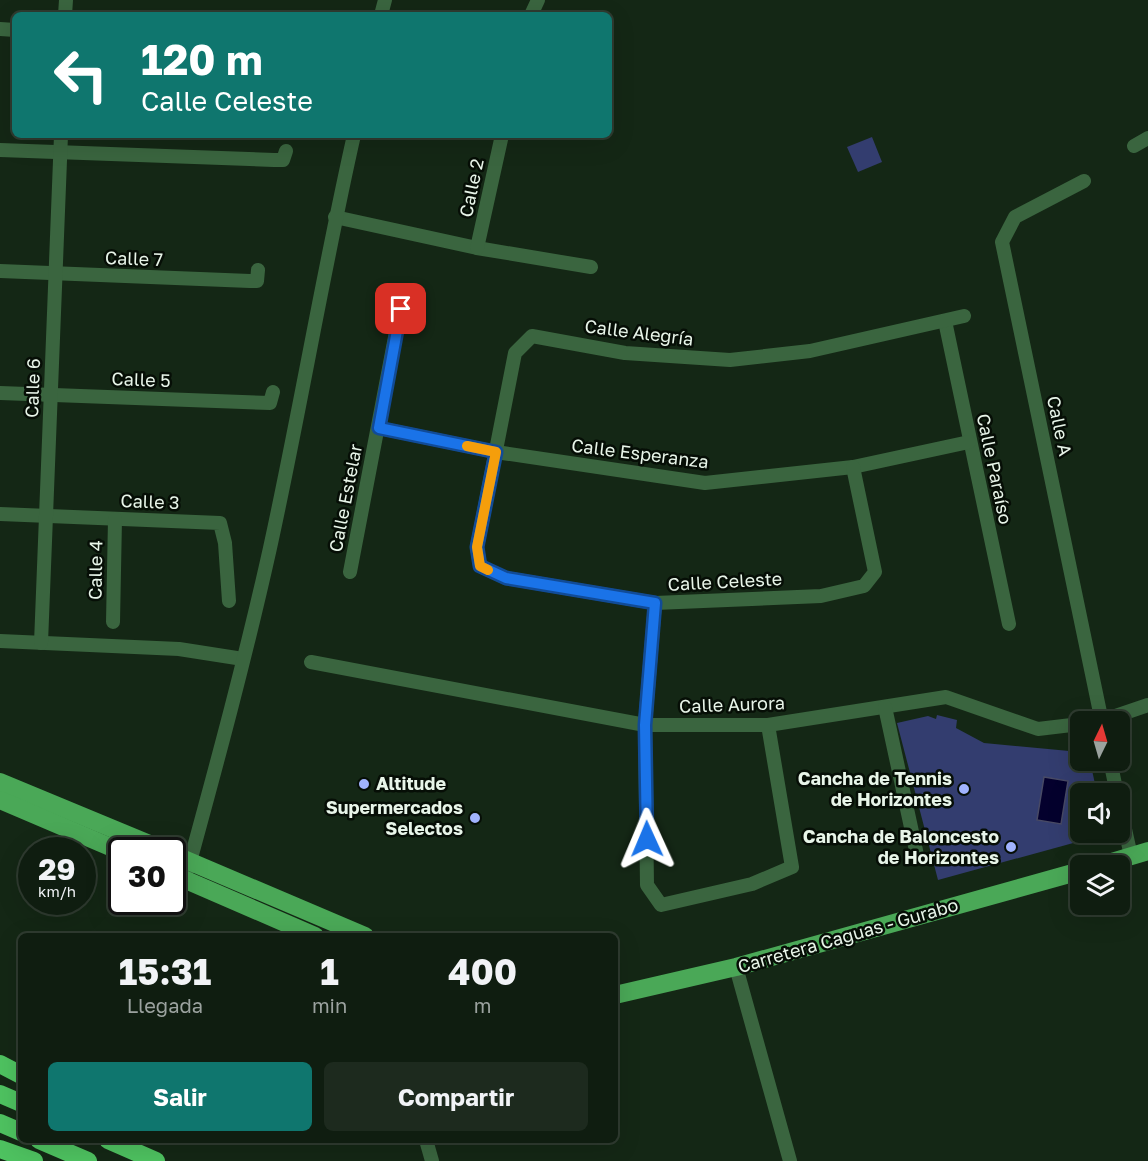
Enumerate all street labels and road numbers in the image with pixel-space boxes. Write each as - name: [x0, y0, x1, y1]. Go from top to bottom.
- street label: Calle 2: [454, 157, 488, 219]
- street label: Calle 7: [105, 246, 164, 270]
- street label: Calle Alegría: [583, 314, 695, 350]
- street label: Calle 6: [20, 358, 44, 418]
- street label: Calle 5: [111, 367, 171, 391]
- street label: Calle A: [1043, 394, 1077, 458]
- street label: Calle Paraíso: [973, 411, 1017, 526]
- street label: Calle Esperanza: [570, 434, 710, 472]
- street label: Calle Estelar: [324, 442, 366, 554]
- street label: Calle 3: [120, 489, 180, 513]
- street label: Calle 4: [83, 540, 107, 600]
- street label: Calle Celeste: [667, 567, 783, 595]
- street label: Calle Aurora: [679, 691, 785, 717]
- street label: Carretera Caguas - Gurabo: [735, 893, 960, 977]

